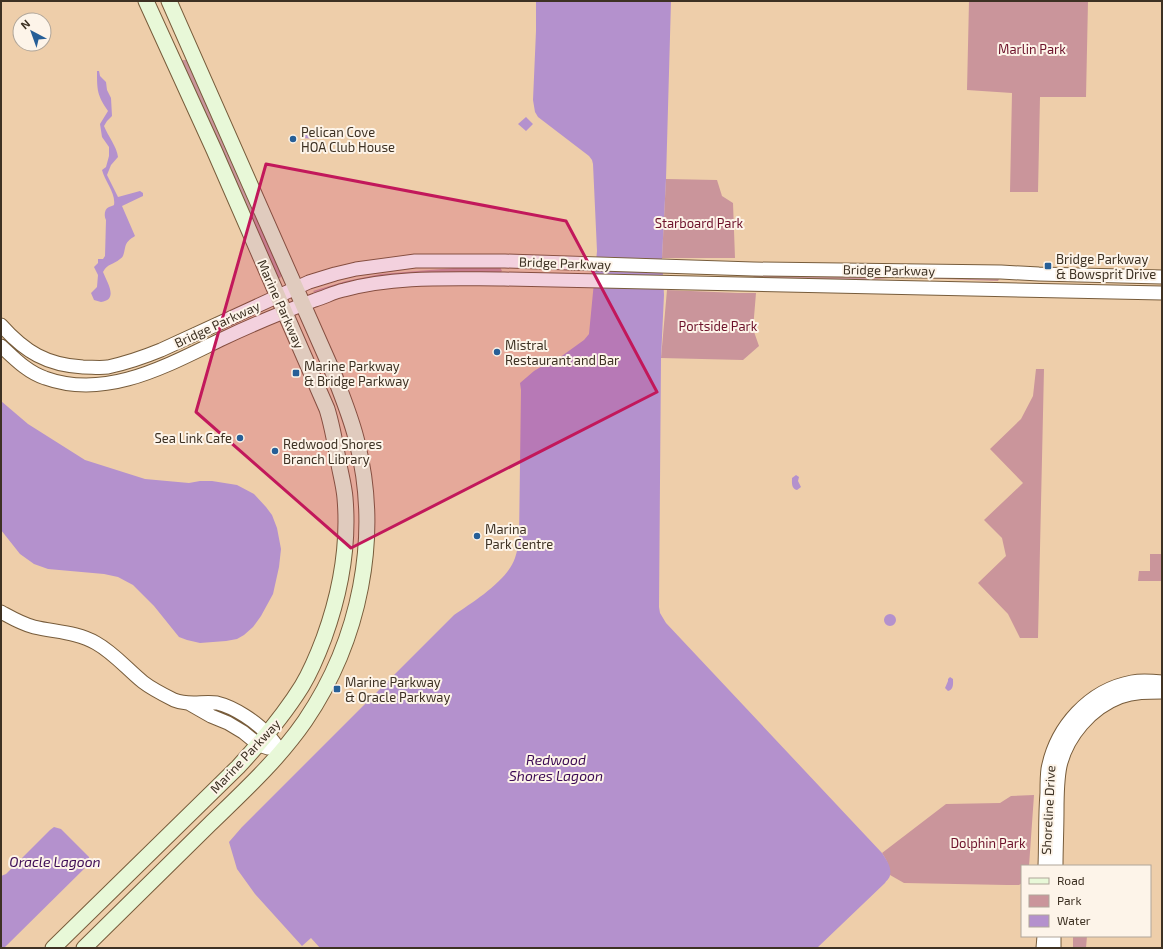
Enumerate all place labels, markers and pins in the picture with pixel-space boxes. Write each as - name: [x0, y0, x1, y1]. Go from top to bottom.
- place label: Pelican Cove HOA Club House: [301, 124, 395, 155]
- marker: Pelican Cove HOA Club House: [288, 134, 298, 144]
- place label: Bridge Parkway & Bowsprit Drive: [1056, 251, 1156, 282]
- marker: Bridge Parkway & Bowsprit Drive: [1043, 261, 1053, 271]
- place label: Mistral Restaurant and Bar: [505, 337, 619, 368]
- marker: Mistral Restaurant and Bar: [492, 347, 502, 357]
- place label: Marine Parkway & Bridge Parkway: [304, 358, 409, 389]
- marker: Marine Parkway & Bridge Parkway: [291, 368, 301, 378]
- place label: Sea Link Cafe: [154, 430, 232, 446]
- marker: Sea Link Cafe: [235, 433, 245, 443]
- place label: Redwood Shores Branch Library: [283, 436, 382, 467]
- marker: Redwood Shores Branch Library: [270, 446, 280, 456]
- place label: Marina Park Centre: [485, 521, 553, 552]
- marker: Marina Park Centre: [472, 531, 482, 541]
- place label: Marine Parkway & Oracle Parkway: [345, 674, 450, 705]
- marker: Marine Parkway & Oracle Parkway: [332, 684, 342, 694]

